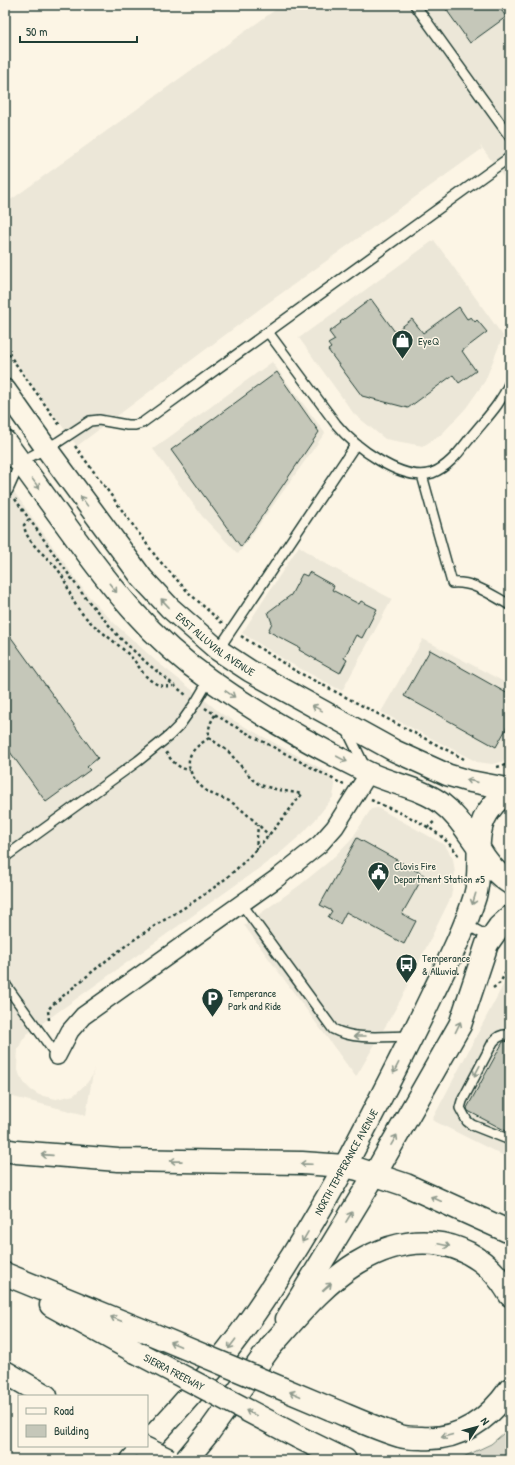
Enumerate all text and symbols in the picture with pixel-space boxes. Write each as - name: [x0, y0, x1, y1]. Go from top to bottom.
- scale bar: [20, 18, 137, 44]
- text: 50 m: [26, 23, 47, 40]
- shop icon: EyeQ: [389, 328, 415, 361]
- place label: EyeQ: [418, 334, 439, 348]
- one-way arrow: [32, 478, 40, 489]
- one-way arrow: [80, 495, 88, 506]
- one-way arrow: [109, 583, 118, 594]
- one-way arrow: [161, 598, 170, 608]
- street label: EAST ALLUVIAL AVENUE: [173, 609, 258, 679]
- one-way arrow: [224, 690, 235, 698]
- one-way arrow: [311, 704, 323, 711]
- one-way arrow: [336, 756, 348, 764]
- one-way arrow: [466, 777, 479, 785]
- public building icon: Clovis Fire Department Station #5: [366, 859, 392, 892]
- place label: Clovis Fire Department Station #5: [394, 859, 485, 886]
- one-way arrow: [470, 892, 477, 905]
- bus stop icon: Temperance & Alluvial: [394, 951, 420, 984]
- place label: Temperance & Alluvial: [422, 951, 471, 978]
- parking icon: Temperance Park and Ride: [200, 986, 226, 1019]
- place label: Temperance Park and Ride: [228, 986, 282, 1013]
- one-way arrow: [455, 1021, 462, 1033]
- one-way arrow: [354, 1032, 367, 1040]
- one-way arrow: [392, 1062, 400, 1074]
- one-way arrow: [473, 1065, 480, 1077]
- street label: NORTH TEMPERANCE AVENUE: [311, 1106, 381, 1218]
- one-way arrow: [391, 1134, 399, 1146]
- one-way arrow: [41, 1151, 54, 1158]
- one-way arrow: [170, 1157, 183, 1165]
- one-way arrow: [300, 1160, 313, 1167]
- one-way arrow: [431, 1194, 443, 1202]
- one-way arrow: [346, 1211, 354, 1223]
- one-way arrow: [300, 1230, 308, 1242]
- one-way arrow: [438, 1241, 451, 1249]
- one-way arrow: [322, 1282, 332, 1292]
- one-way arrow: [110, 1315, 122, 1322]
- one-way arrow: [227, 1338, 236, 1349]
- one-way arrow: [170, 1339, 182, 1347]
- street label: SIERRA FREEWAY: [141, 1350, 207, 1394]
- one-way arrow: [290, 1389, 302, 1397]
- legend: [18, 1395, 148, 1447]
- text: Road: [54, 1402, 74, 1419]
- north arrow: [457, 1407, 497, 1447]
- one-way arrow: [246, 1409, 258, 1416]
- text: N: [478, 1415, 493, 1428]
- text: Building: [54, 1422, 89, 1439]
- one-way arrow: [441, 1433, 454, 1440]

